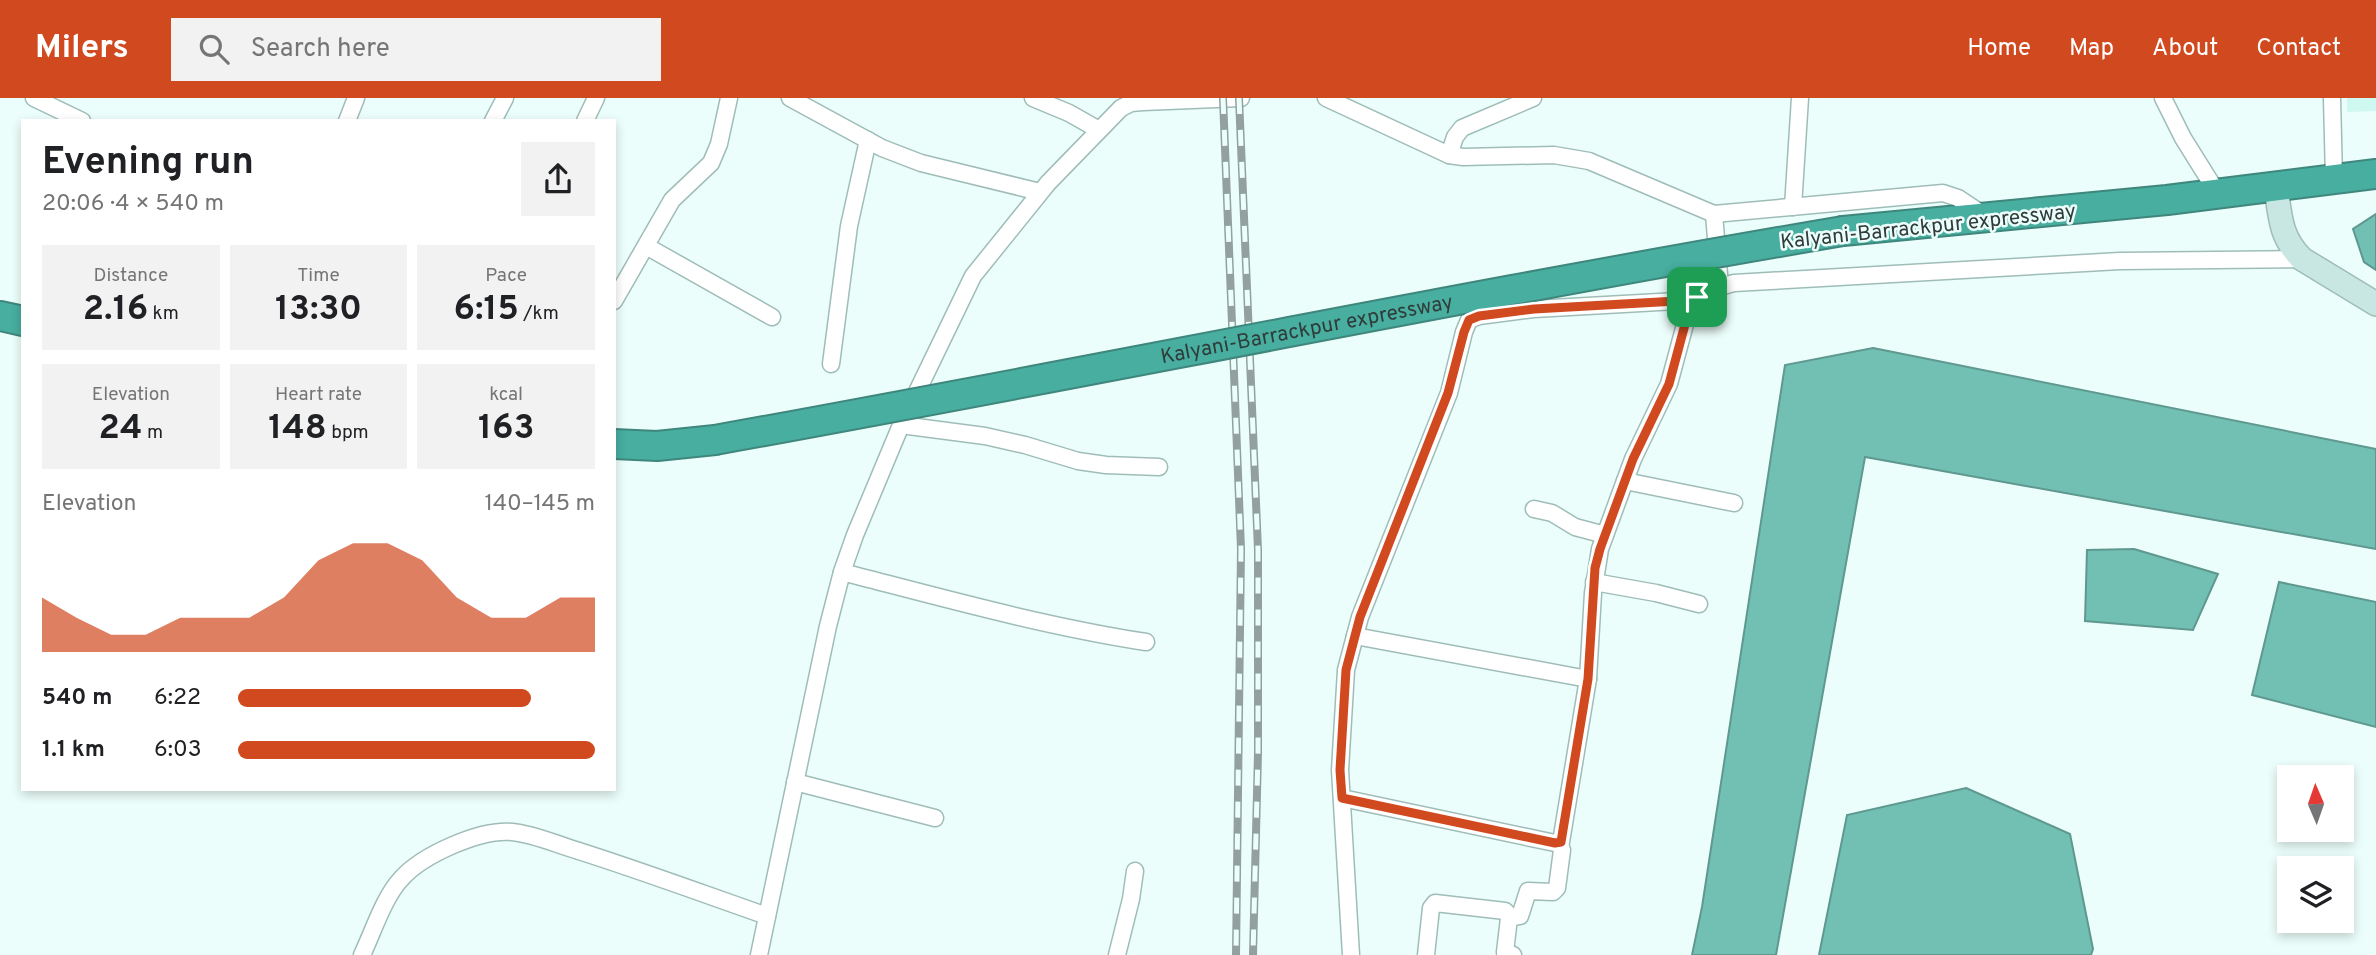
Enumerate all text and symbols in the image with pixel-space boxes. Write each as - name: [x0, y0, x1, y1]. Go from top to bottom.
- search box: [171, 18, 661, 81]
- text: Milers: [35, 28, 129, 70]
- icon: search: [195, 30, 233, 68]
- text: Search here: [251, 33, 390, 66]
- text: Home: [1967, 34, 2031, 64]
- text: Map: [2069, 34, 2114, 64]
- text: About: [2152, 34, 2218, 64]
- text: Contact: [2256, 34, 2341, 64]
- text: Evening run: [42, 139, 254, 188]
- button: share: [521, 142, 595, 216]
- text: 20:06 · 4 × 540 m: [42, 190, 224, 219]
- street label: Kalyani-Barrackpur expressway: [1779, 199, 2077, 256]
- text: Distance: [94, 264, 168, 288]
- text: Time: [297, 264, 340, 288]
- text: Pace: [485, 264, 527, 288]
- pin: [1667, 267, 1727, 327]
- icon: arrive: [1678, 278, 1716, 316]
- text: 2.16: [83, 288, 148, 332]
- text: 13:30: [275, 288, 362, 332]
- text: 6:15: [454, 288, 519, 332]
- street label: Kalyani-Barrackpur expressway: [1158, 289, 1456, 371]
- text: km: [148, 302, 179, 326]
- text: /km: [519, 302, 559, 326]
- text: Elevation: [92, 383, 170, 407]
- text: Heart rate: [275, 383, 362, 407]
- text: kcal: [489, 383, 523, 407]
- text: 24: [99, 407, 143, 451]
- text: 148: [268, 407, 327, 451]
- text: 163: [478, 407, 534, 451]
- text: m: [143, 421, 163, 445]
- text: bpm: [327, 421, 369, 445]
- text: Elevation: [42, 490, 137, 519]
- text: 140–145 m: [485, 490, 595, 519]
- text: 540 m: [42, 684, 112, 713]
- text: 6:22: [154, 684, 201, 713]
- text: 1.1 km: [42, 736, 105, 765]
- text: 6:03: [154, 736, 202, 765]
- north arrow: [2277, 765, 2354, 842]
- map controls: [2277, 765, 2354, 933]
- button: layers: [2277, 856, 2354, 933]

